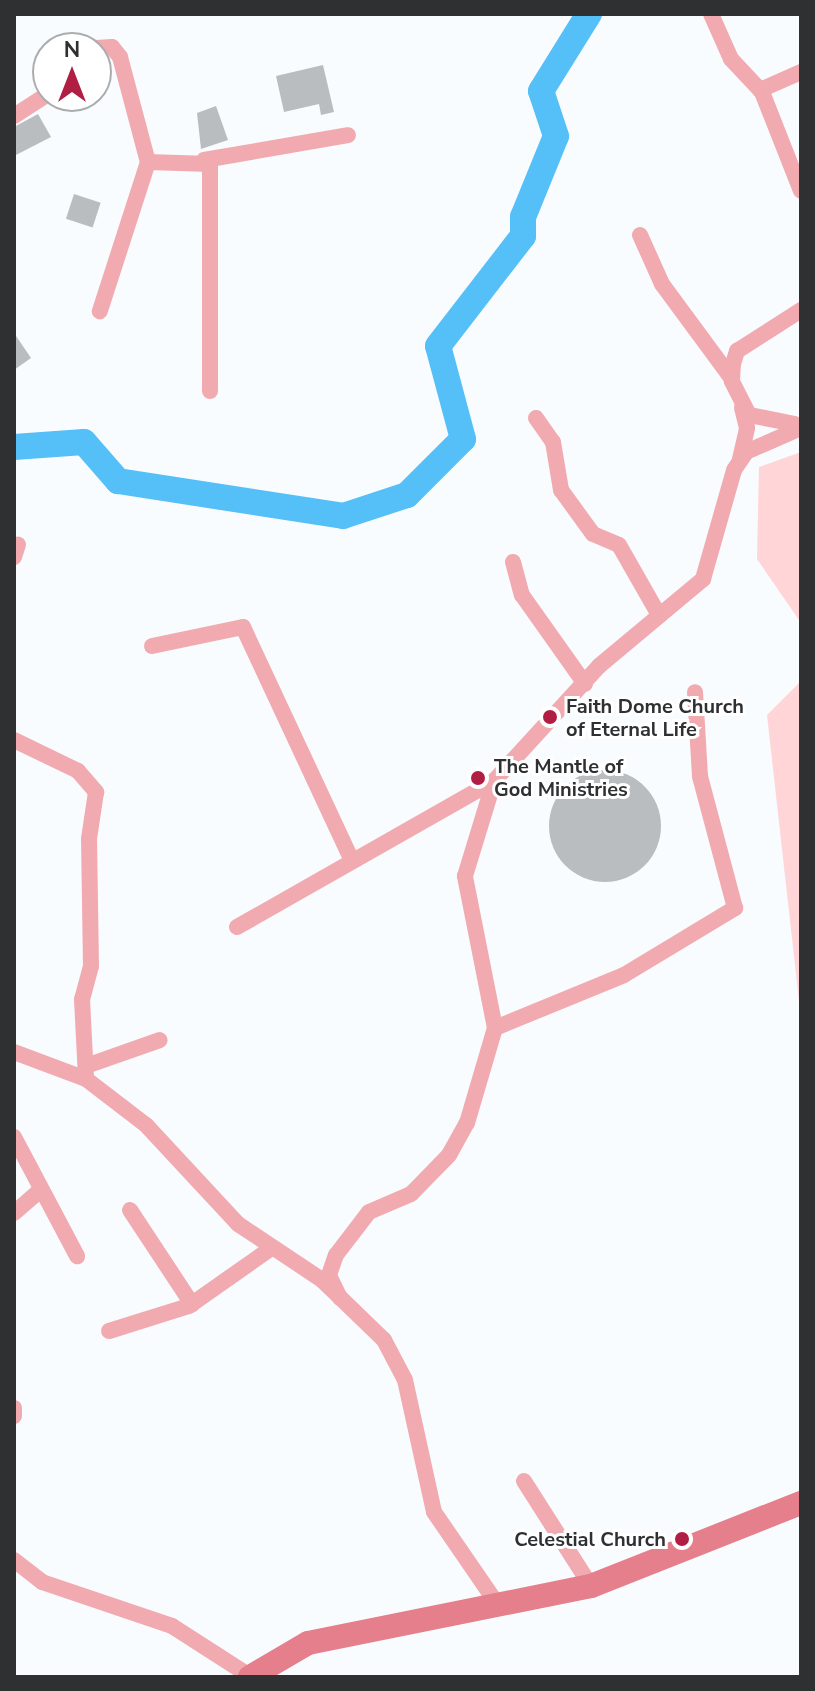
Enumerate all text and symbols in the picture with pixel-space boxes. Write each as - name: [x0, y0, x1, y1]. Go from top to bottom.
- north arrow: [32, 32, 112, 112]
- text: N: [64, 35, 80, 65]
- place label: Faith Dome Church of Eternal Life: [566, 694, 744, 741]
- marker: Faith Dome Church of Eternal Life: [541, 708, 559, 726]
- place label: The Mantle of God Ministries: [494, 754, 628, 801]
- marker: The Mantle of God Ministries: [469, 769, 487, 787]
- place label: Celestial Church: [514, 1527, 666, 1551]
- marker: Celestial Church: [673, 1530, 691, 1548]

